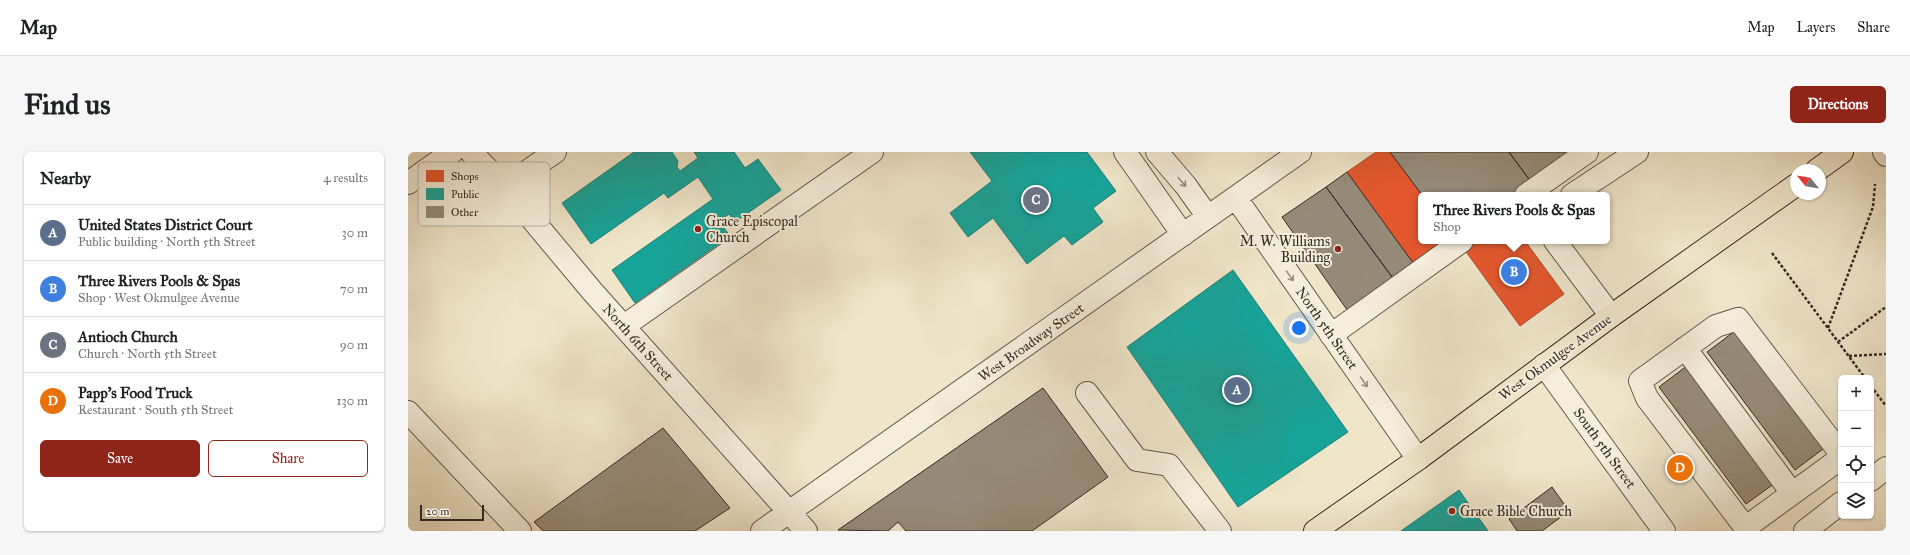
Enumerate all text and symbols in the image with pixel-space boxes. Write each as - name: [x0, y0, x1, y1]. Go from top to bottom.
- text: Map: [20, 16, 57, 39]
- text: Map: [1747, 19, 1775, 36]
- text: Layers: [1797, 19, 1835, 36]
- text: Share: [1857, 19, 1890, 36]
- button: Directions: [1790, 86, 1886, 123]
- text: Find us: [24, 87, 110, 122]
- legend: [418, 162, 550, 226]
- north arrow: [1790, 164, 1826, 200]
- text: Nearby: [40, 168, 91, 189]
- text: 4 results: [323, 170, 368, 186]
- text: Shops: [451, 170, 479, 183]
- one-way arrow: [1178, 176, 1187, 187]
- pin: C: [1023, 185, 1049, 215]
- text: Public: [451, 188, 479, 201]
- popup: [1418, 192, 1610, 244]
- text: Three Rivers Pools & Spas: [1433, 201, 1595, 219]
- text: Other: [451, 206, 479, 219]
- place label: Grace Episcopal Church: [706, 213, 798, 246]
- text: United States District Court: [78, 216, 253, 234]
- text: Shop: [1433, 219, 1461, 235]
- marker: Grace Episcopal Church: [693, 224, 703, 234]
- text: A: [49, 225, 57, 241]
- text: 30 m: [342, 225, 368, 241]
- place label: M. W. Williams Building: [1240, 233, 1330, 266]
- text: Public building · North 5th Street: [78, 234, 256, 250]
- marker: M. W. Williams Building: [1333, 244, 1343, 254]
- pin: B: [1501, 257, 1527, 287]
- one-way arrow: [1286, 270, 1294, 281]
- text: Three Rivers Pools & Spas: [78, 272, 240, 290]
- text: B: [49, 281, 57, 297]
- text: 70 m: [340, 281, 368, 297]
- street label: North 5th Street: [1292, 284, 1361, 373]
- text: Shop · West Okmulgee Avenue: [78, 290, 240, 306]
- street label: West Broadway Street: [975, 299, 1088, 385]
- street label: North 6th Street: [599, 300, 677, 384]
- street label: West Okmulgee Avenue: [1496, 311, 1615, 404]
- your location: [1289, 318, 1309, 338]
- text: Antioch Church: [78, 328, 178, 346]
- text: C: [49, 337, 57, 353]
- text: 90 m: [340, 337, 368, 353]
- text: Church · North 5th Street: [78, 346, 217, 362]
- pin: A: [1224, 375, 1250, 405]
- map controls: [1838, 375, 1874, 519]
- button: +: [1838, 375, 1874, 411]
- one-way arrow: [1360, 376, 1368, 387]
- text: Papp's Food Truck: [78, 384, 192, 402]
- text: D: [48, 393, 58, 409]
- text: 130 m: [336, 393, 368, 409]
- text: Restaurant · South 5th Street: [78, 402, 233, 418]
- street label: South 5th Street: [1570, 405, 1640, 492]
- button: −: [1838, 411, 1874, 447]
- button: Save: [40, 440, 200, 477]
- button: Share: [208, 440, 368, 477]
- button: locate: [1838, 447, 1874, 483]
- pin: D: [1667, 453, 1693, 483]
- button: layers: [1838, 483, 1874, 519]
- scale bar: [420, 503, 484, 522]
- place label: Grace Bible Church: [1460, 503, 1572, 520]
- text: 20 m: [426, 505, 449, 518]
- marker: Grace Bible Church: [1447, 506, 1457, 516]

